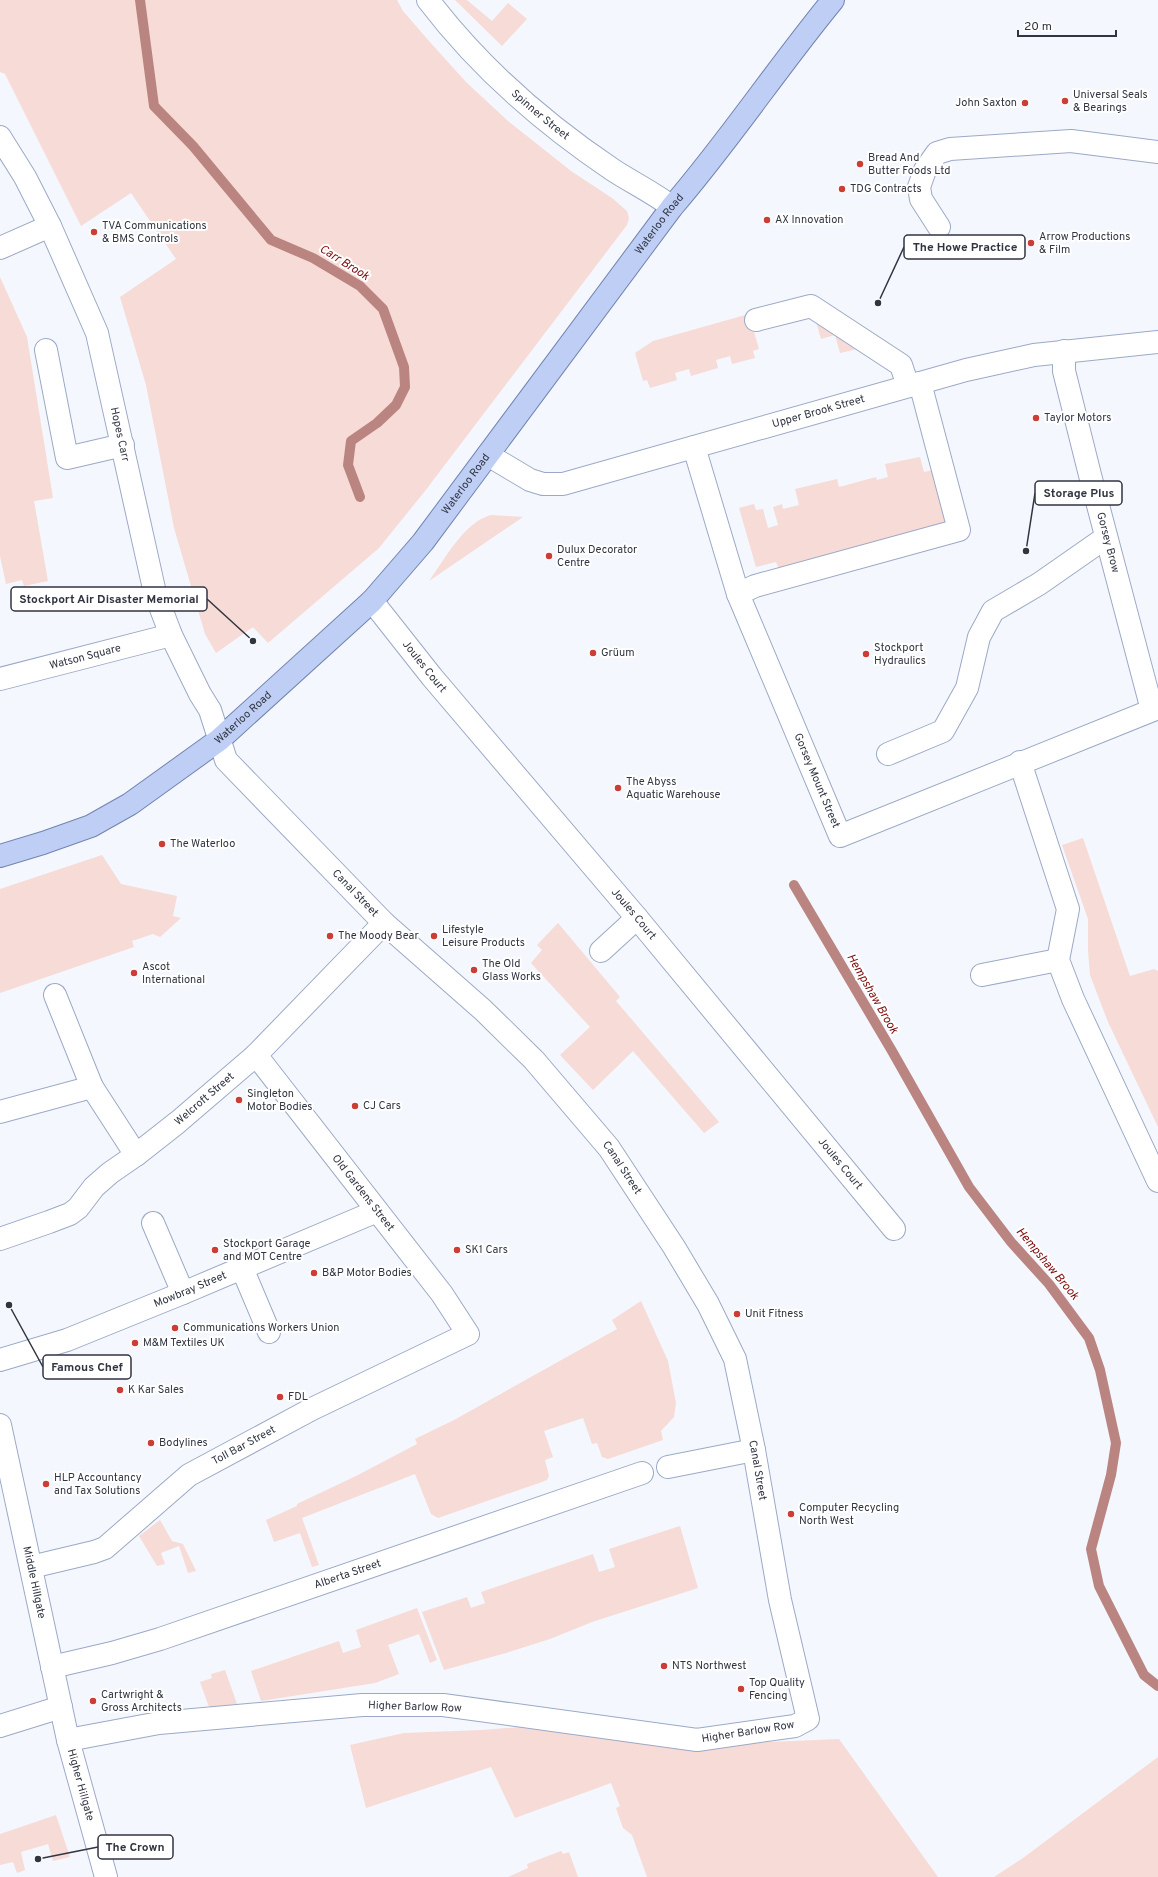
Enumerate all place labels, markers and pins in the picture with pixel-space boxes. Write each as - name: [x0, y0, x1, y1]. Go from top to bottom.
- place label: Universal Seals & Bearings: [1073, 88, 1148, 115]
- place label: John Saxton: [955, 96, 1017, 110]
- marker: Universal Seals & Bearings: [1060, 96, 1070, 106]
- marker: John Saxton: [1020, 98, 1030, 108]
- place label: Bread And Butter Foods Ltd: [868, 151, 950, 178]
- marker: Bread And Butter Foods Ltd: [855, 159, 865, 169]
- place label: TDG Contracts: [850, 182, 922, 196]
- marker: TDG Contracts: [837, 184, 847, 194]
- place label: AX Innovation: [775, 213, 843, 227]
- marker: AX Innovation: [762, 215, 772, 225]
- place label: TVA Communications & BMS Controls: [102, 219, 207, 246]
- marker: TVA Communications & BMS Controls: [89, 227, 99, 237]
- place label: Arrow Productions & Film: [1039, 230, 1130, 257]
- callout: The Howe Practice: [904, 235, 1025, 259]
- marker: Arrow Productions & Film: [1026, 238, 1036, 248]
- place label: Taylor Motors: [1044, 411, 1111, 425]
- marker: Taylor Motors: [1031, 413, 1041, 423]
- callout: Storage Plus: [1035, 481, 1122, 505]
- place label: Dulux Decorator Centre: [557, 543, 638, 570]
- marker: Dulux Decorator Centre: [544, 551, 554, 561]
- callout: Stockport Air Disaster Memorial: [11, 587, 207, 611]
- place label: Stockport Hydraulics: [874, 641, 926, 668]
- place label: Grüum: [601, 646, 635, 660]
- marker: Grüum: [588, 648, 598, 658]
- marker: Stockport Hydraulics: [861, 649, 871, 659]
- place label: The Abyss Aquatic Warehouse: [626, 775, 721, 802]
- marker: The Abyss Aquatic Warehouse: [613, 783, 623, 793]
- place label: The Waterloo: [170, 837, 235, 851]
- marker: The Waterloo: [157, 839, 167, 849]
- place label: Lifestyle Leisure Products: [442, 923, 525, 950]
- place label: The Moody Bear: [338, 929, 419, 943]
- marker: The Moody Bear: [325, 931, 335, 941]
- marker: Lifestyle Leisure Products: [429, 931, 439, 941]
- place label: The Old Glass Works: [482, 957, 541, 984]
- place label: Ascot International: [142, 960, 205, 987]
- marker: The Old Glass Works: [469, 965, 479, 975]
- marker: Ascot International: [129, 968, 139, 978]
- place label: Singleton Motor Bodies: [247, 1087, 312, 1114]
- marker: Singleton Motor Bodies: [234, 1095, 244, 1105]
- place label: CJ Cars: [363, 1099, 401, 1113]
- marker: CJ Cars: [350, 1101, 360, 1111]
- place label: Stockport Garage and MOT Centre: [223, 1237, 311, 1264]
- place label: SK1 Cars: [465, 1243, 508, 1257]
- marker: Stockport Garage and MOT Centre: [210, 1245, 220, 1255]
- marker: SK1 Cars: [452, 1245, 462, 1255]
- place label: B&P Motor Bodies: [322, 1266, 412, 1280]
- marker: B&P Motor Bodies: [309, 1268, 319, 1278]
- place label: Unit Fitness: [745, 1307, 804, 1321]
- marker: Unit Fitness: [732, 1309, 742, 1319]
- place label: Communications Workers Union: [183, 1321, 339, 1335]
- marker: Communications Workers Union: [170, 1323, 180, 1333]
- place label: M&M Textiles UK: [143, 1336, 225, 1350]
- marker: M&M Textiles UK: [130, 1338, 140, 1348]
- callout: Famous Chef: [43, 1355, 131, 1379]
- place label: K Kar Sales: [128, 1383, 184, 1397]
- marker: K Kar Sales: [115, 1385, 125, 1395]
- place label: FDL: [288, 1390, 308, 1404]
- marker: FDL: [275, 1392, 285, 1402]
- place label: Bodylines: [159, 1436, 208, 1450]
- marker: Bodylines: [146, 1438, 156, 1448]
- place label: HLP Accountancy and Tax Solutions: [54, 1471, 142, 1498]
- marker: HLP Accountancy and Tax Solutions: [41, 1479, 51, 1489]
- place label: Computer Recycling North West: [799, 1501, 899, 1528]
- marker: Computer Recycling North West: [786, 1509, 796, 1519]
- place label: NTS Northwest: [672, 1659, 746, 1673]
- marker: NTS Northwest: [659, 1661, 669, 1671]
- place label: Top Quality Fencing: [749, 1676, 805, 1703]
- marker: Top Quality Fencing: [736, 1684, 746, 1694]
- place label: Cartwright & Gross Architects: [101, 1688, 182, 1715]
- marker: Cartwright & Gross Architects: [88, 1696, 98, 1706]
- callout: The Crown: [98, 1835, 173, 1859]

